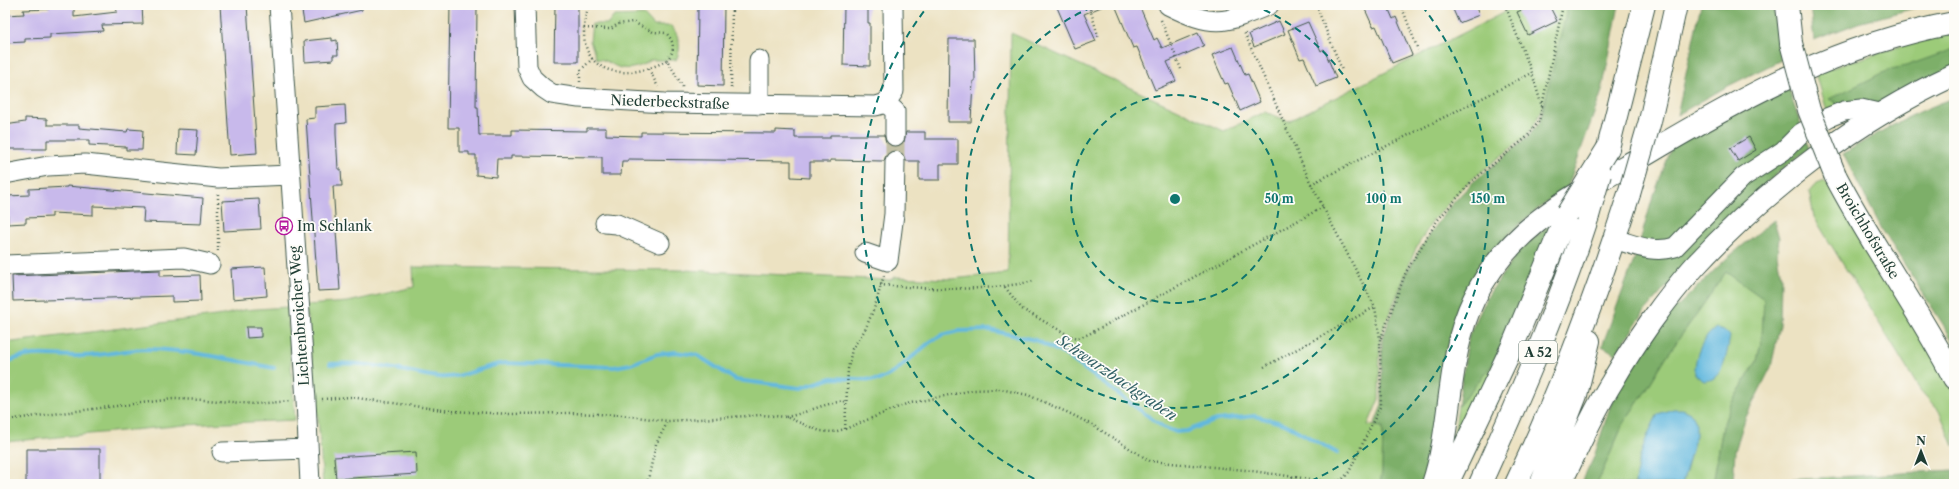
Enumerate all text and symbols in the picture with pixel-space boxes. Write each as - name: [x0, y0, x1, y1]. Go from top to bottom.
- street label: Niederbeckstraße: [610, 91, 730, 113]
- street label: Broichhofstraße: [1832, 180, 1904, 282]
- text: 50 m: [1264, 191, 1294, 206]
- text: 100 m: [1366, 191, 1402, 206]
- text: 150 m: [1471, 191, 1505, 206]
- centre of rings: [1168, 192, 1182, 206]
- bus stop icon: Im Schlank: [274, 216, 294, 236]
- place label: Im Schlank: [297, 217, 373, 235]
- street label: Lichtenbroicher Weg: [285, 245, 313, 387]
- water label: Schwarzbachgraben: [1053, 330, 1181, 425]
- road number: A 52: [1519, 341, 1557, 363]
- north arrow: [1901, 431, 1941, 471]
- text: N: [1916, 434, 1926, 448]

